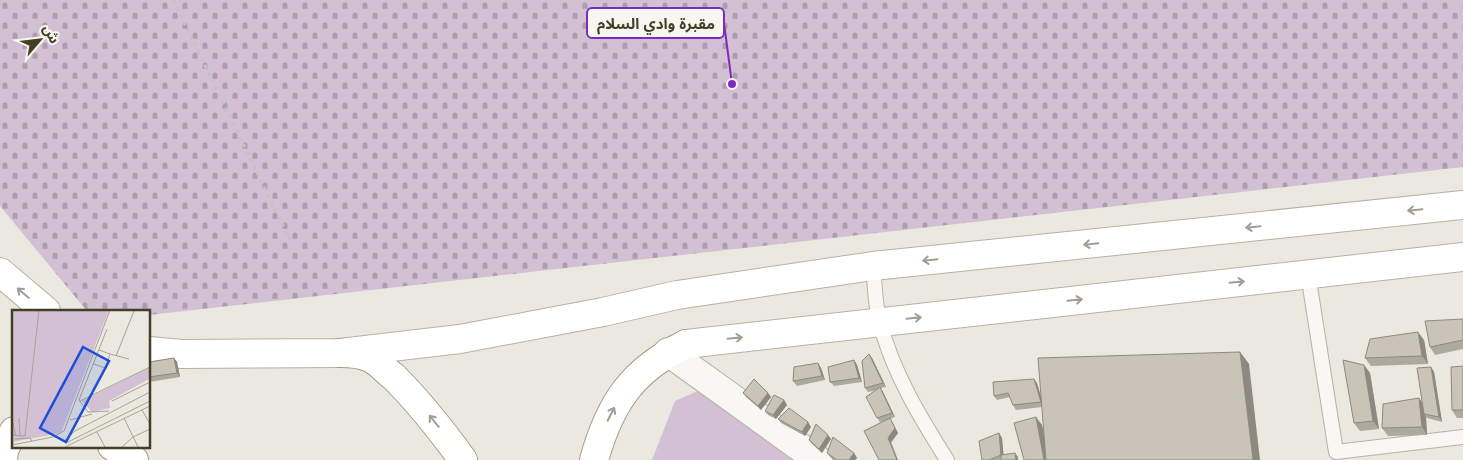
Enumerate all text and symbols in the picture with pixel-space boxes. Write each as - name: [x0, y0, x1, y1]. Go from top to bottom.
- callout: مقبرة وادي السلام: [587, 8, 724, 38]
- text: مقبرة وادي السلام: [597, 14, 715, 35]
- north arrow: [15, 15, 65, 65]
- text: ش: [39, 21, 64, 47]
- one-way arrow: [1407, 205, 1423, 215]
- one-way arrow: [1245, 222, 1261, 232]
- one-way arrow: [1084, 239, 1100, 249]
- one-way arrow: [922, 256, 938, 265]
- one-way arrow: [1228, 277, 1244, 287]
- one-way arrow: [16, 287, 29, 298]
- one-way arrow: [1067, 295, 1083, 305]
- inset map: [12, 310, 150, 448]
- one-way arrow: [905, 313, 921, 323]
- one-way arrow: [727, 333, 743, 343]
- one-way arrow: [606, 407, 616, 422]
- one-way arrow: [428, 415, 439, 428]

